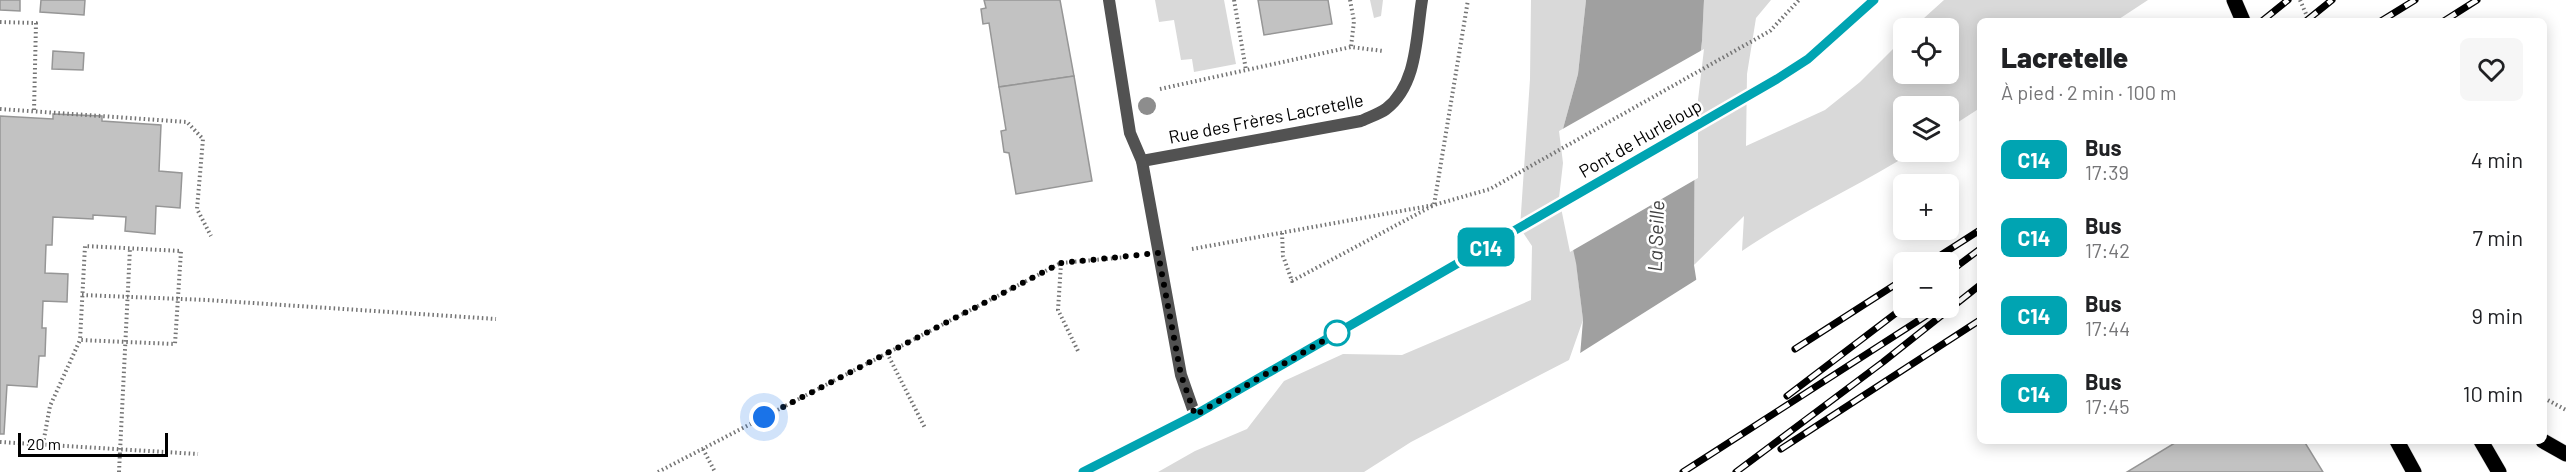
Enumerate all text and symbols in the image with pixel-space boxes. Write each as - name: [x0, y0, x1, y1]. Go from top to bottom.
- map controls: [1893, 18, 1959, 318]
- button: locate: [1893, 18, 1959, 84]
- button: heart: [2460, 38, 2523, 101]
- text: Lacretelle: [2001, 40, 2128, 74]
- text: À pied · 2 min · 100 m: [2001, 80, 2177, 104]
- street label: Rue des Frères Lacretelle: [1167, 88, 1365, 148]
- street label: Pont de Hurleloup: [1575, 94, 1705, 182]
- button: layers: [1893, 96, 1959, 162]
- text: Bus: [2085, 134, 2122, 160]
- text: 4 min: [2471, 146, 2523, 172]
- text: C14: [2018, 147, 2050, 172]
- text: 17:39: [2085, 160, 2129, 184]
- button: +: [1893, 174, 1959, 240]
- water label: La Seille: [1642, 200, 1668, 272]
- text: Bus: [2085, 212, 2122, 238]
- text: 7 min: [2473, 224, 2523, 250]
- text: C14: [2018, 225, 2050, 250]
- line badge: C14: [1452, 228, 1520, 266]
- text: C14: [1470, 235, 1502, 260]
- text: 17:42: [2085, 238, 2130, 262]
- button: −: [1893, 252, 1959, 318]
- text: Bus: [2085, 290, 2122, 316]
- text: 9 min: [2471, 302, 2523, 328]
- text: C14: [2018, 303, 2050, 328]
- text: 17:44: [2085, 316, 2130, 340]
- unlabelled marker: [1324, 320, 1350, 346]
- text: Bus: [2085, 368, 2122, 394]
- text: 10 min: [2463, 380, 2523, 406]
- text: C14: [2018, 381, 2050, 406]
- text: 17:45: [2085, 394, 2130, 418]
- your location: [749, 402, 779, 432]
- scale bar: [18, 430, 168, 458]
- text: 20 m: [27, 434, 61, 453]

